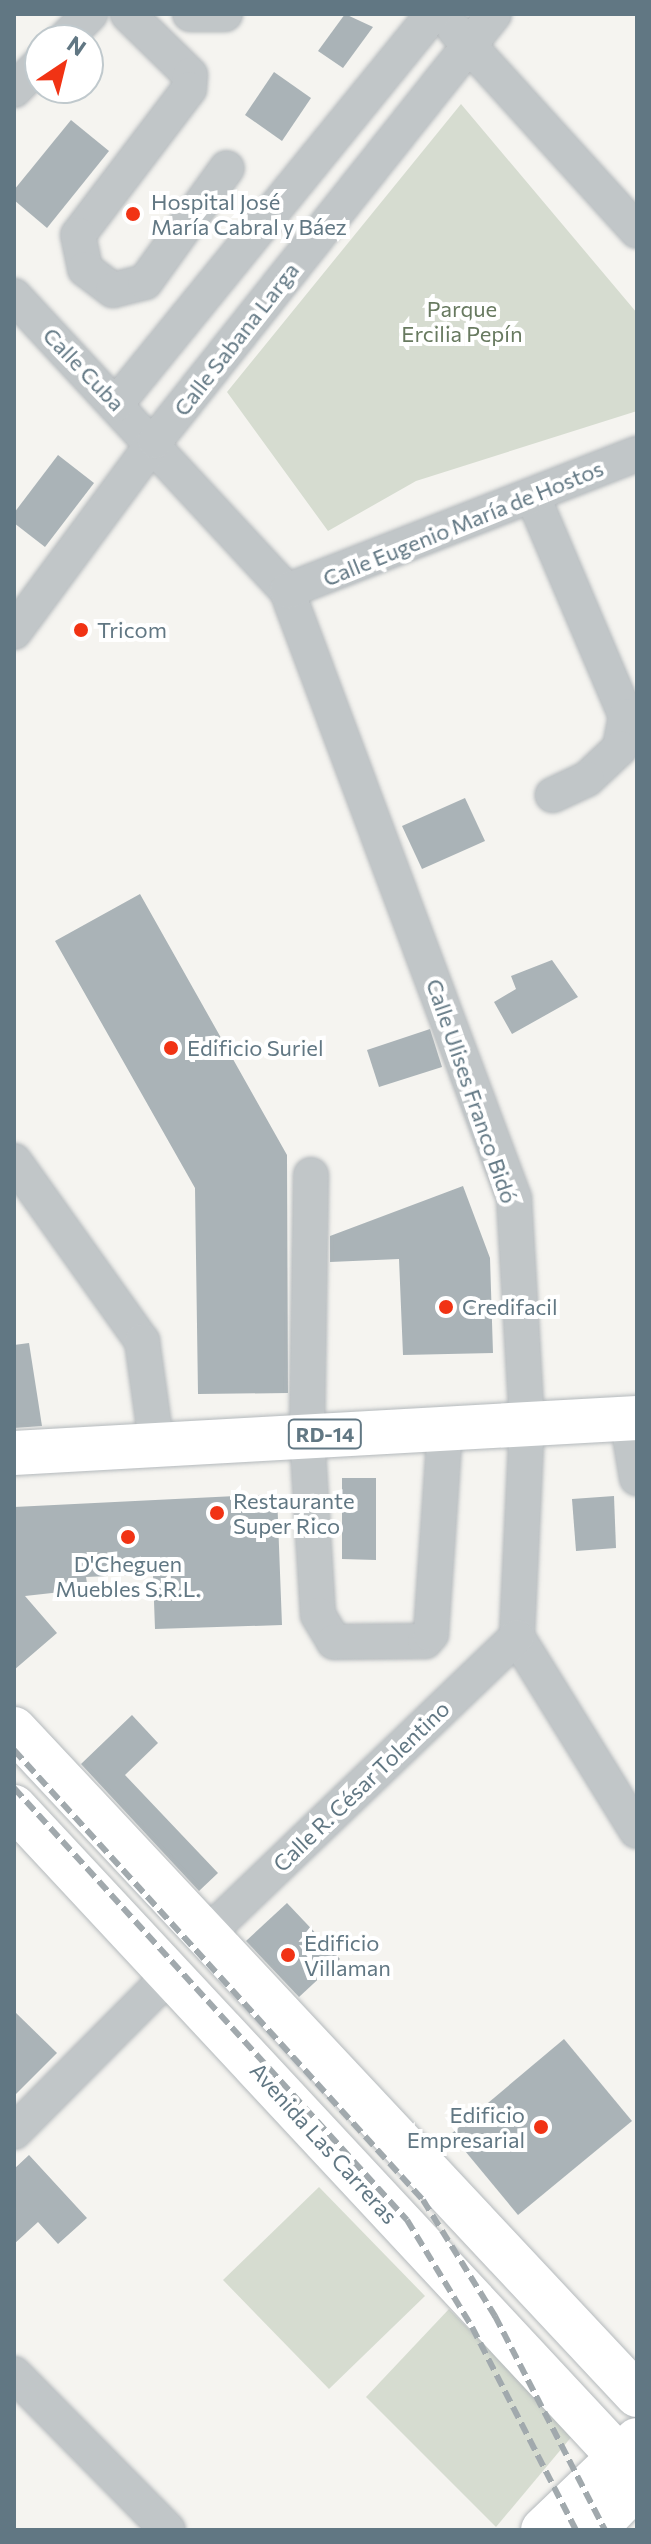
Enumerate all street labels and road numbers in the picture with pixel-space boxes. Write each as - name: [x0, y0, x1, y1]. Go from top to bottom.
- street label: Calle Sabana Larga: [168, 257, 304, 421]
- street label: Calle Cuba: [38, 322, 130, 416]
- street label: Calle Eugenio María de Hostos: [319, 455, 607, 591]
- street label: Calle Ulises Franco Bidó: [421, 975, 523, 1207]
- road number: RD-14: [287, 1418, 363, 1450]
- street label: Calle R. César Tolentino: [267, 1695, 455, 1877]
- street label: Avenida Las Carreras: [245, 2057, 403, 2229]

